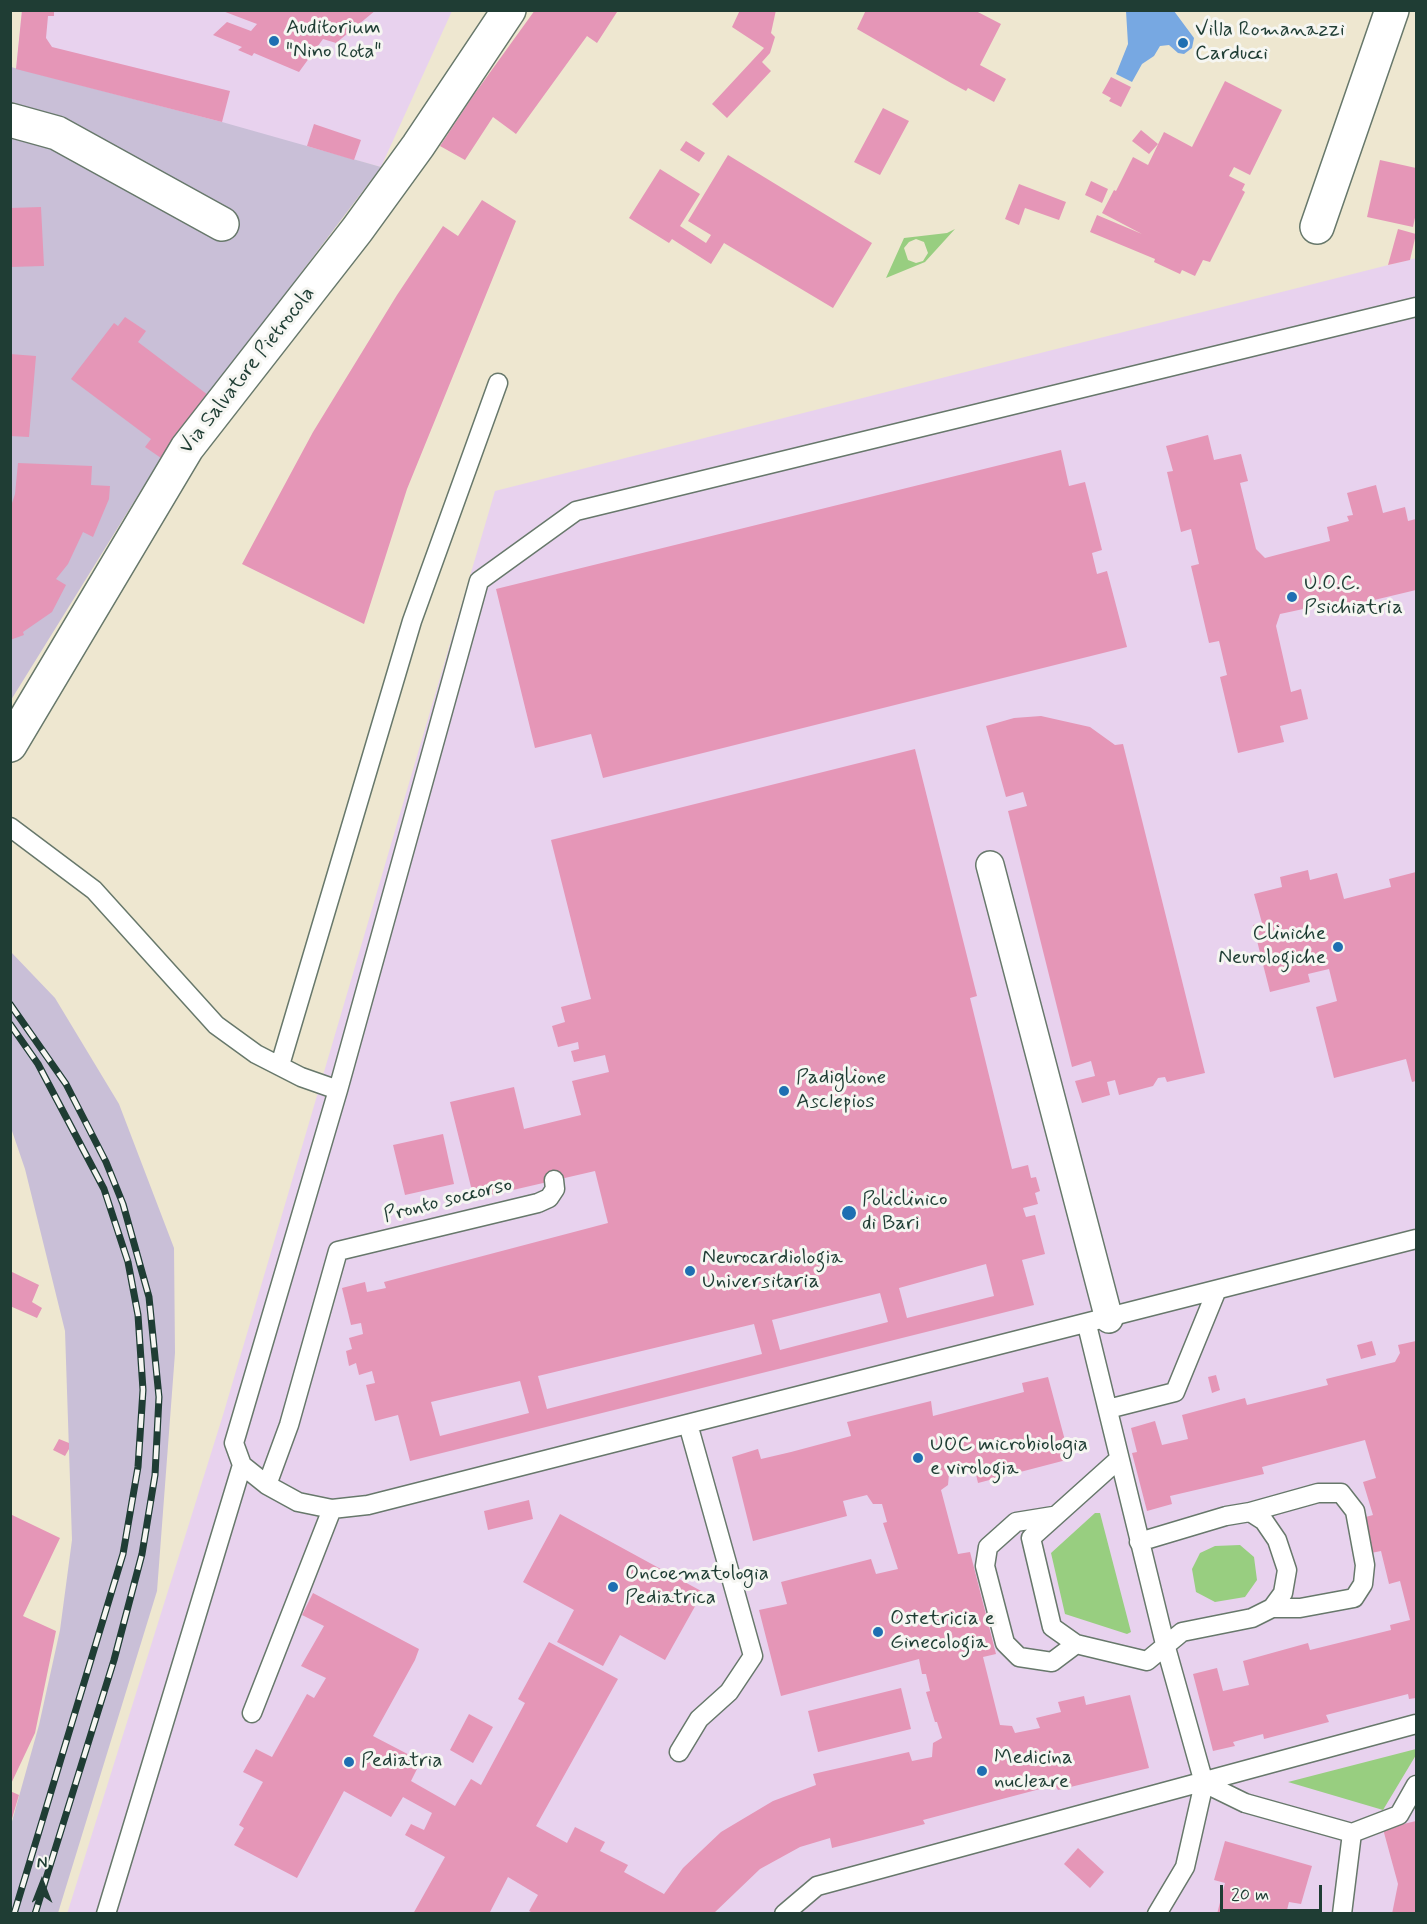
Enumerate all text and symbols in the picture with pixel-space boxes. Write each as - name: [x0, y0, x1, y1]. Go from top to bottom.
- place label: Auditorium "Nino Rota": [286, 16, 381, 66]
- place label: Villa Romanazzi Carducci: [1195, 18, 1345, 68]
- marker: Auditorium "Nino Rota": [267, 34, 281, 48]
- marker: Villa Romanazzi Carducci: [1176, 36, 1190, 50]
- street label: Via Salvatore Pietrocola: [175, 282, 321, 460]
- place label: U.O.C. Psichiatria: [1304, 572, 1403, 622]
- marker: U.O.C. Psichiatria: [1285, 590, 1299, 604]
- place label: Cliniche Neurologiche: [1218, 922, 1326, 972]
- marker: Cliniche Neurologiche: [1331, 940, 1345, 954]
- place label: Padiglione Asclepios: [796, 1066, 886, 1116]
- marker: Padiglione Asclepios: [777, 1084, 791, 1098]
- street label: Pronto soccorso: [381, 1173, 515, 1229]
- place label: Policlinico di Bari: [862, 1188, 948, 1238]
- marker: Policlinico di Bari: [840, 1204, 858, 1222]
- place label: Neurocardiologia Universitaria: [702, 1246, 843, 1296]
- marker: Neurocardiologia Universitaria: [683, 1264, 697, 1278]
- place label: UOC microbiologia e virologia: [930, 1433, 1088, 1483]
- marker: UOC microbiologia e virologia: [911, 1451, 925, 1465]
- place label: Oncoematologia Pediatrica: [625, 1562, 769, 1612]
- marker: Oncoematologia Pediatrica: [606, 1580, 620, 1594]
- place label: Ostetricia e Ginecologia: [890, 1607, 995, 1657]
- marker: Ostetricia e Ginecologia: [871, 1625, 885, 1639]
- place label: Medicina nucleare: [994, 1746, 1073, 1796]
- place label: Pediatria: [361, 1749, 442, 1775]
- marker: Pediatria: [342, 1755, 356, 1769]
- marker: Medicina nucleare: [975, 1764, 989, 1778]
- north arrow: [12, 1852, 72, 1912]
- text: N: [37, 1853, 47, 1874]
- scale bar: [1223, 1873, 1325, 1911]
- text: 20 m: [1231, 1883, 1269, 1907]

